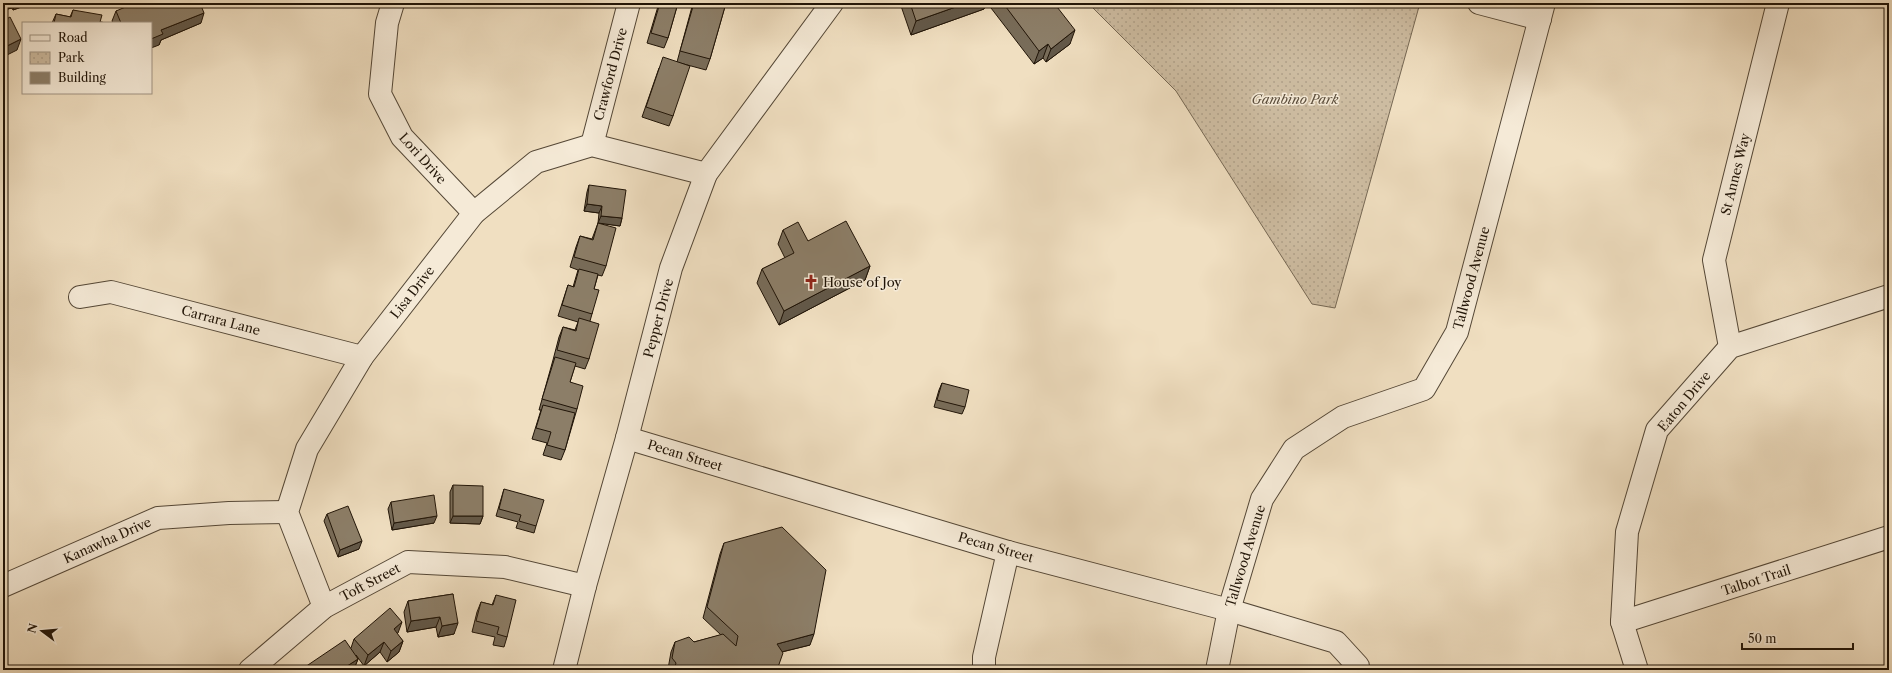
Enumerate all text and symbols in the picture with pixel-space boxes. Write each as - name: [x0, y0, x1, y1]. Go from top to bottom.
- legend: [22, 22, 152, 94]
- street label: Crawford Drive: [590, 26, 630, 122]
- text: Road: [58, 30, 88, 45]
- text: Park: [58, 50, 85, 65]
- text: Building: [58, 70, 106, 85]
- park label: Gambino Park: [1252, 91, 1339, 107]
- street label: Lori Drive: [396, 129, 450, 187]
- street label: St Annes Way: [1717, 131, 1753, 217]
- street label: Tallwood Avenue: [1450, 225, 1492, 331]
- street label: Lisa Drive: [387, 263, 437, 321]
- church icon: House of Joy: [802, 273, 820, 291]
- place label: House of Joy: [823, 274, 902, 290]
- street label: Pepper Drive: [640, 277, 676, 359]
- street label: Carrara Lane: [180, 302, 262, 338]
- street label: Eaton Drive: [1654, 368, 1714, 434]
- street label: Pecan Street: [646, 436, 725, 474]
- street label: Tallwood Avenue: [1222, 503, 1268, 609]
- street label: Kanawha Drive: [61, 513, 153, 567]
- street label: Pecan Street: [956, 529, 1036, 566]
- street label: Toft Street: [337, 559, 403, 604]
- street label: Talbot Trail: [1719, 561, 1793, 599]
- north arrow: [22, 611, 62, 651]
- text: N: [24, 621, 41, 635]
- scale bar: [1742, 625, 1853, 651]
- text: 50 m: [1748, 631, 1777, 646]

